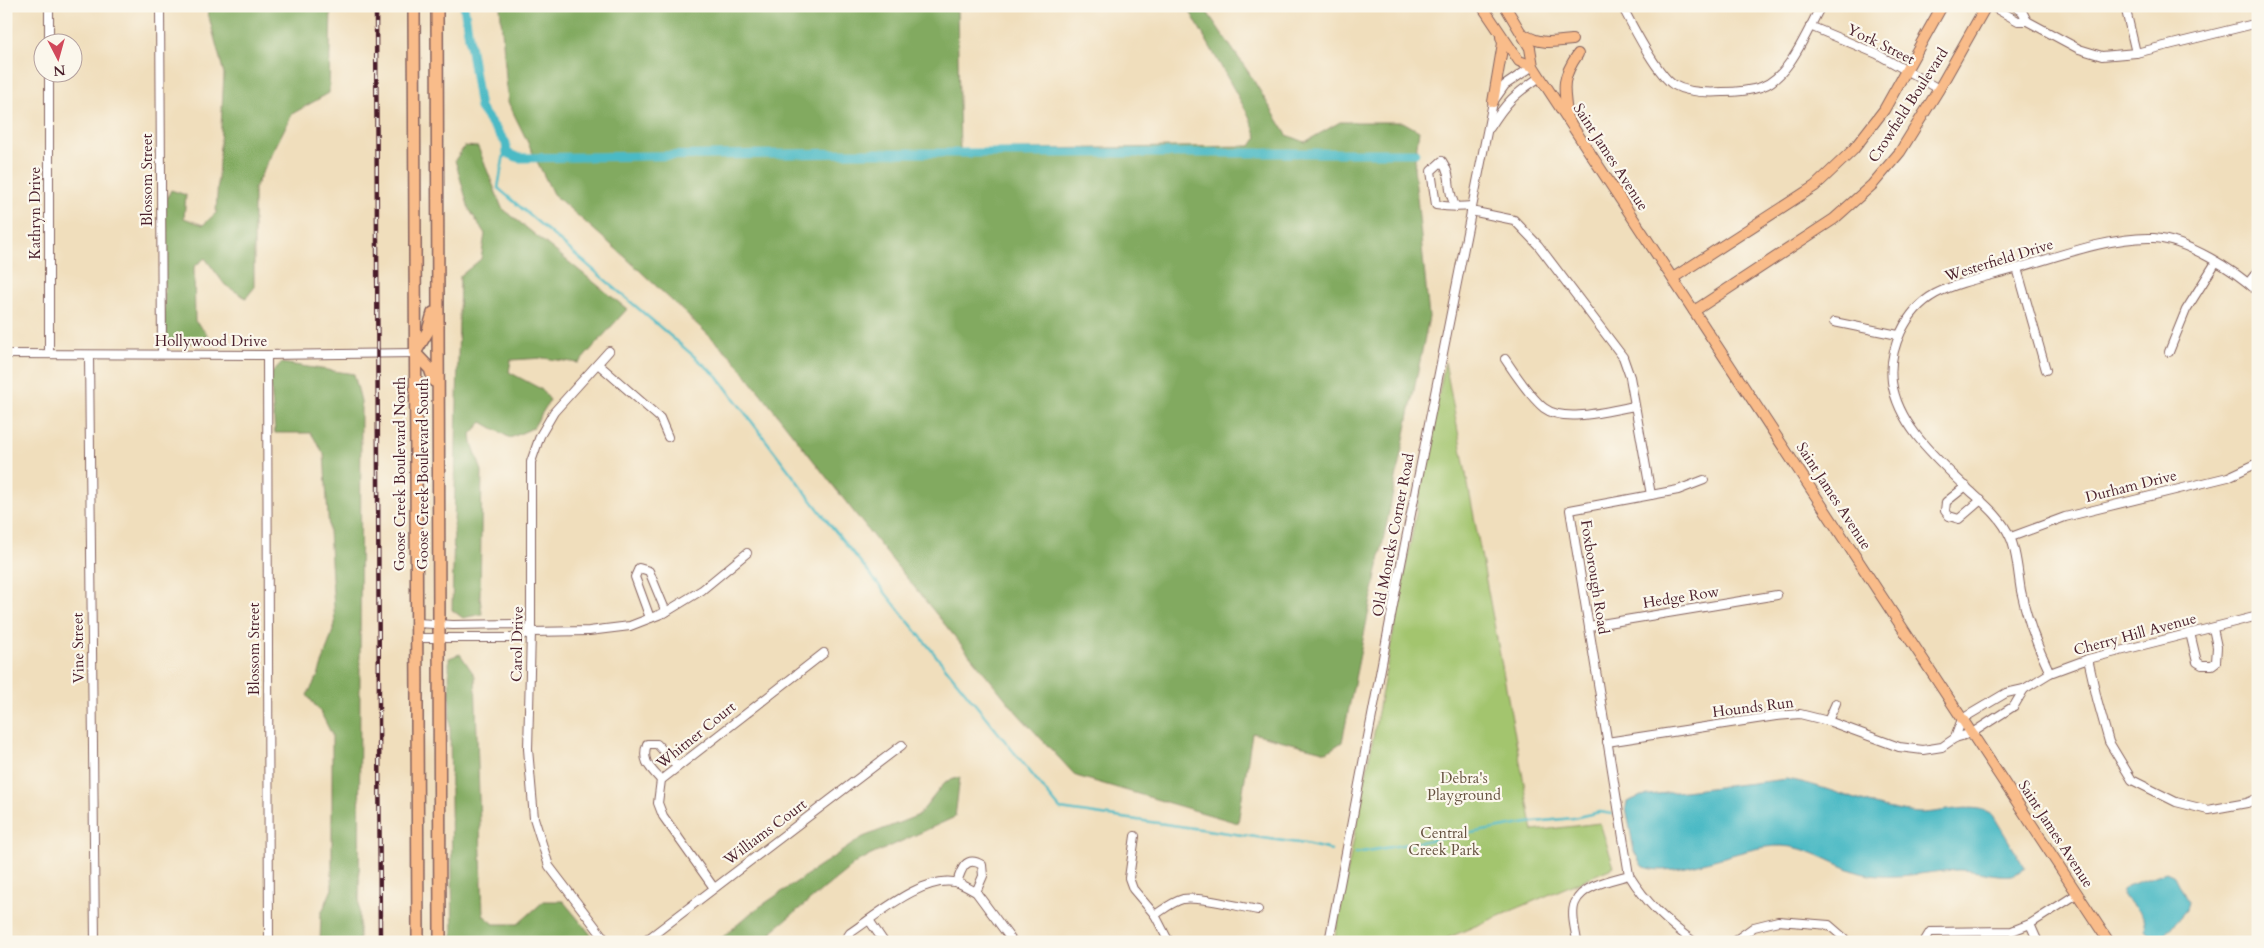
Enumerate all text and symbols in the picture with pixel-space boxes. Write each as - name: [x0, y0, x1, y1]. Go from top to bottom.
- street label: York Street: [1844, 19, 1918, 69]
- north arrow: [32, 32, 82, 82]
- street label: Crowfield Boulevard: [1863, 44, 1953, 166]
- text: N: [52, 60, 66, 81]
- street label: Saint James Avenue: [1569, 99, 1653, 215]
- street label: Blossom Street: [137, 133, 157, 227]
- street label: Kathryn Drive: [25, 166, 45, 259]
- street label: Westerfield Drive: [1941, 234, 2056, 286]
- street label: Hollywood Drive: [155, 331, 268, 351]
- street label: Goose Creek Boulevard North: [390, 376, 410, 571]
- street label: Goose Creek Boulevard South: [413, 377, 433, 570]
- street label: Saint James Avenue: [1792, 438, 1876, 554]
- street label: Old Moncks Corner Road: [1367, 451, 1419, 619]
- street label: Durham Drive: [2083, 465, 2179, 507]
- street label: Foxborough Road: [1576, 518, 1614, 636]
- street label: Hedge Row: [1641, 581, 1721, 613]
- street label: Blossom Street: [244, 602, 264, 696]
- street label: Carol Drive: [506, 606, 528, 682]
- street label: Cherry Hill Avenue: [2071, 608, 2199, 660]
- street label: Vine Street: [67, 612, 89, 684]
- street label: Hounds Run: [1711, 692, 1795, 722]
- street label: Whitner Court: [651, 697, 740, 774]
- park label: Debra's Playground: [1427, 768, 1501, 805]
- street label: Saint James Avenue: [2014, 776, 2098, 892]
- street label: Williams Court: [719, 794, 811, 870]
- park label: Central Creek Park: [1408, 823, 1480, 860]

